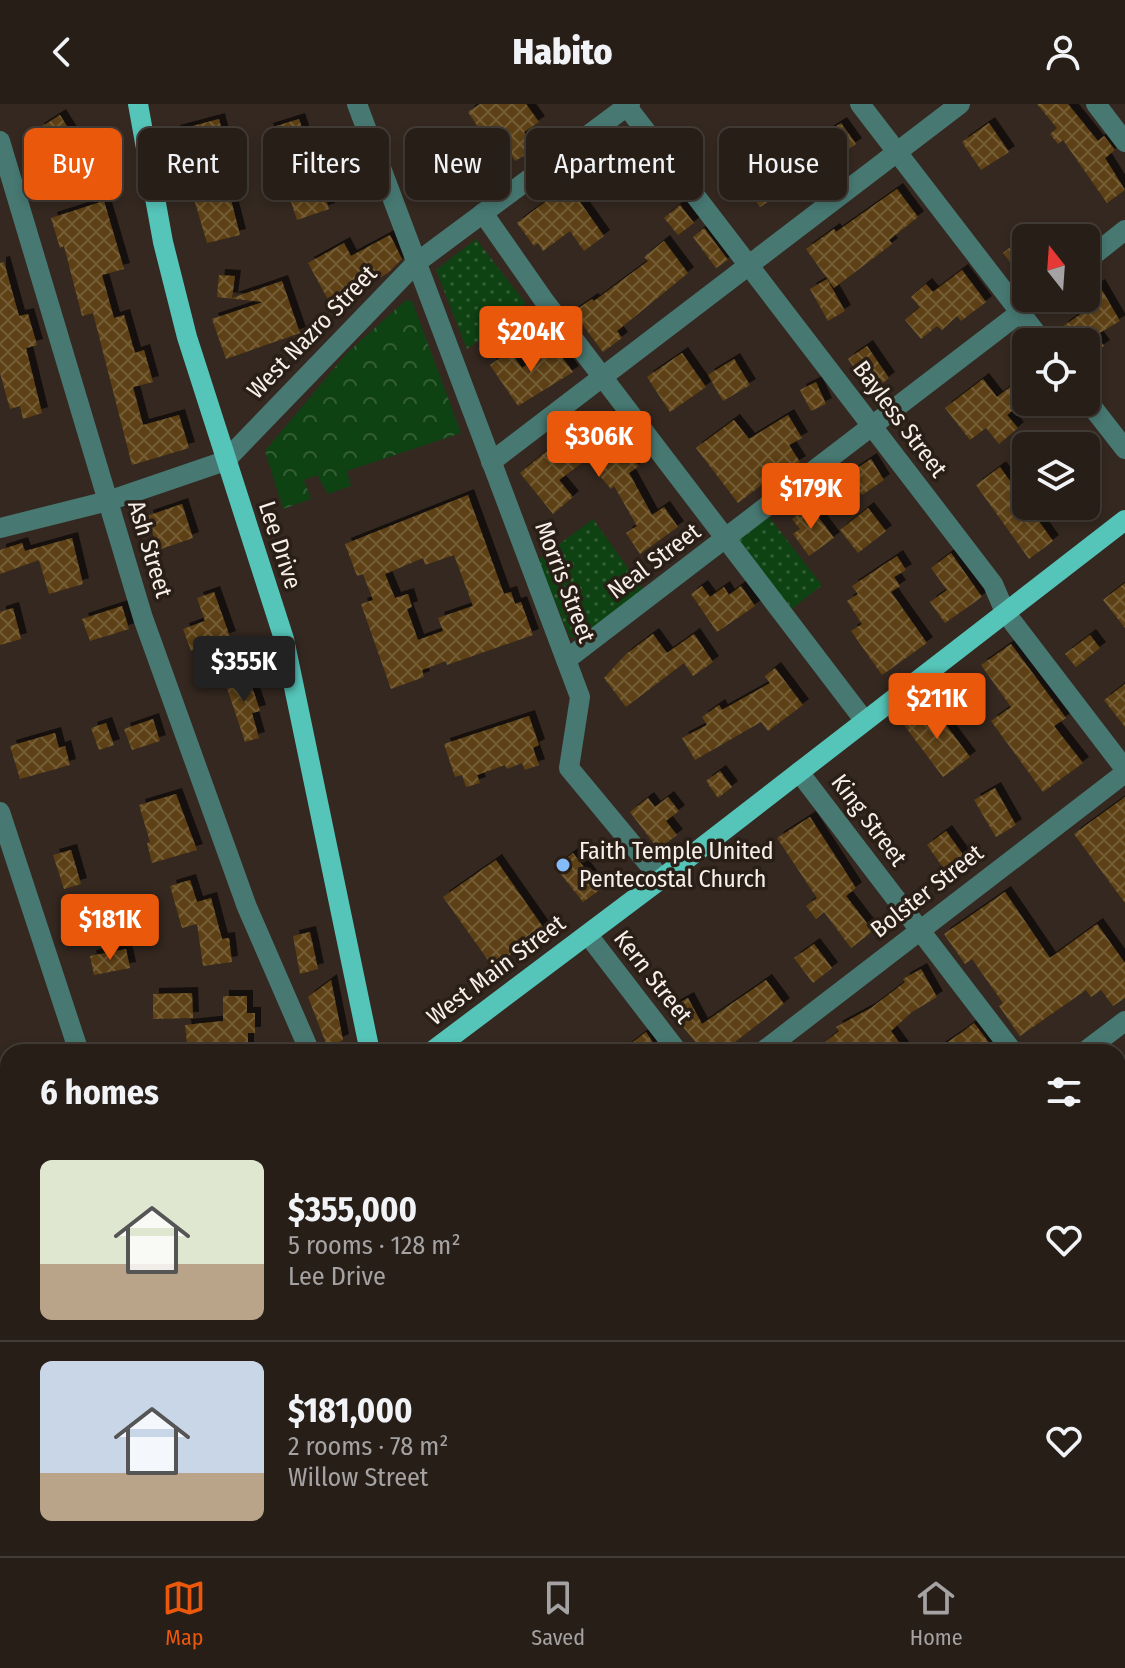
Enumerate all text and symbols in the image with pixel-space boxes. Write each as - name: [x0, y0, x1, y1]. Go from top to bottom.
- icon: back: [40, 30, 84, 74]
- text: Habito: [512, 30, 613, 74]
- icon: person: [1041, 30, 1085, 74]
- chip: Buy: [24, 128, 122, 200]
- chip: Rent: [138, 128, 247, 200]
- chip: Filters: [263, 128, 389, 200]
- chip: New: [405, 128, 510, 200]
- chip: Apartment: [526, 128, 703, 200]
- chip: House: [719, 128, 847, 200]
- north arrow: [1012, 224, 1100, 312]
- map controls: [1012, 224, 1100, 520]
- street label: West Nazro Street: [241, 260, 383, 404]
- pin: $204K: [475, 306, 587, 374]
- text: $204K: [497, 316, 565, 347]
- button: locate: [1012, 328, 1100, 416]
- street label: Bayless Street: [847, 355, 953, 483]
- pin: $306K: [543, 411, 655, 479]
- text: $306K: [565, 421, 633, 452]
- button: layers: [1012, 432, 1100, 520]
- pin: $179K: [755, 463, 867, 531]
- text: $179K: [780, 473, 842, 504]
- street label: Ash Street: [122, 497, 178, 601]
- street label: Lee Drive: [253, 498, 307, 592]
- street label: Neal Street: [602, 517, 706, 605]
- street label: Morris Street: [529, 518, 601, 647]
- pin: $355K: [188, 636, 300, 704]
- text: $355K: [211, 646, 277, 677]
- pin: $211K: [881, 673, 993, 741]
- text: $211K: [907, 683, 967, 714]
- street label: King Street: [826, 769, 913, 871]
- place label: Faith Temple United Pentecostal Church: [579, 837, 774, 893]
- street label: Bolster Street: [865, 838, 989, 944]
- marker: Faith Temple United Pentecostal Church: [554, 856, 572, 874]
- pin: $181K: [54, 894, 166, 962]
- text: $181K: [79, 904, 141, 935]
- street label: West Main Street: [421, 909, 571, 1031]
- street label: Kern Street: [608, 925, 698, 1029]
- icon: filters: [1042, 1070, 1086, 1114]
- text: 6 homes: [40, 1072, 159, 1113]
- text: $355,000: [288, 1189, 417, 1230]
- icon: home: [104, 1192, 200, 1288]
- icon: heart: [1042, 1218, 1086, 1262]
- text: 5 rooms · 128 m²: [288, 1230, 461, 1261]
- text: Lee Drive: [288, 1261, 386, 1292]
- text: $181,000: [288, 1390, 413, 1431]
- icon: home: [104, 1393, 200, 1489]
- icon: heart: [1042, 1419, 1086, 1463]
- text: 2 rooms · 78 m²: [288, 1431, 449, 1462]
- text: Willow Street: [288, 1462, 428, 1493]
- tab: Map: [162, 1576, 206, 1651]
- tab: Saved: [531, 1576, 585, 1651]
- tab: Home: [910, 1576, 963, 1651]

